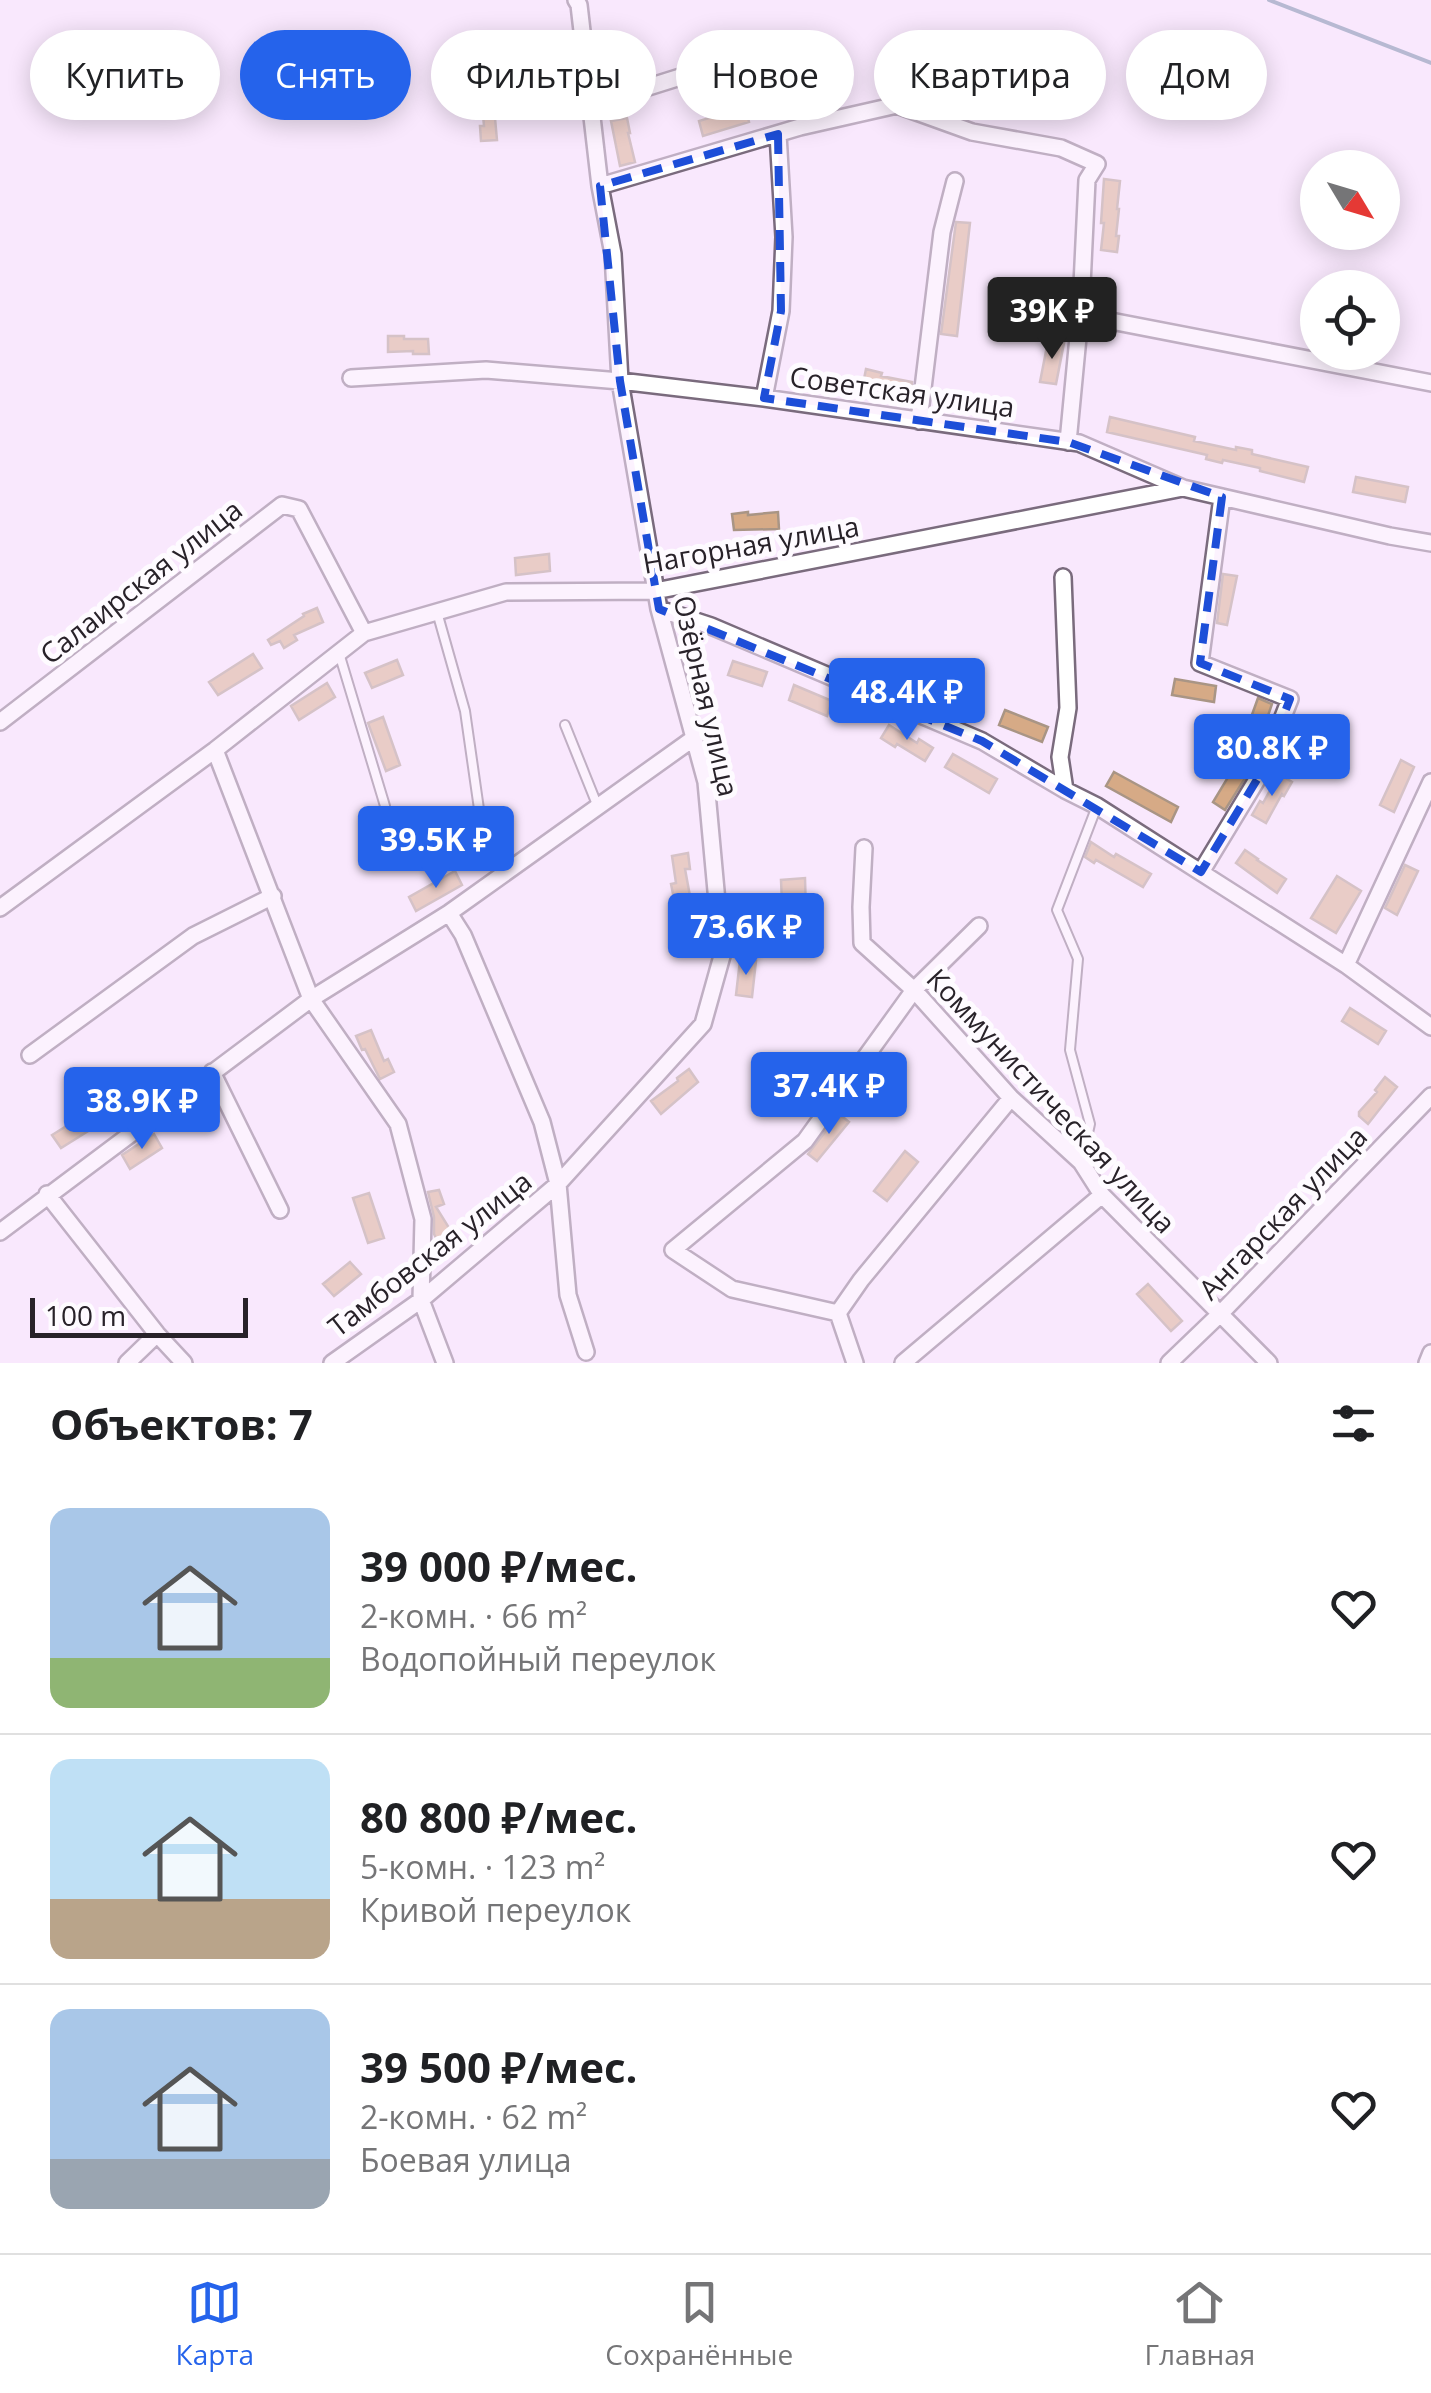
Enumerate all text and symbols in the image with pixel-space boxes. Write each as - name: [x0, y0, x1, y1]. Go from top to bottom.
- chip: Купить: [30, 30, 220, 120]
- chip: Снять: [240, 30, 411, 120]
- chip: Фильтры: [431, 30, 656, 120]
- chip: Новое: [676, 30, 854, 120]
- chip: Квартира: [874, 30, 1106, 120]
- chip: Дом: [1126, 30, 1267, 120]
- north arrow: [1300, 150, 1400, 250]
- map controls: [1300, 150, 1400, 370]
- button: locate: [1300, 270, 1400, 370]
- pin: 39K ₽: [982, 277, 1122, 362]
- text: 39K ₽: [1010, 288, 1094, 331]
- street label: Советская улица: [787, 356, 1017, 426]
- street label: Салаирская улица: [31, 490, 249, 672]
- street label: Нагорная улица: [640, 506, 862, 582]
- street label: Озёрная улица: [665, 592, 749, 800]
- pin: 48.4K ₽: [815, 658, 999, 743]
- text: 48.4K ₽: [851, 669, 963, 712]
- pin: 80.8K ₽: [1180, 714, 1364, 799]
- text: 80.8K ₽: [1216, 725, 1328, 768]
- pin: 39.5K ₽: [344, 806, 528, 891]
- text: 39.5K ₽: [380, 817, 492, 860]
- pin: 73.6K ₽: [654, 893, 838, 978]
- text: 73.6K ₽: [690, 904, 802, 947]
- street label: Коммунистическая улица: [919, 960, 1185, 1241]
- pin: 37.4K ₽: [737, 1052, 921, 1137]
- text: 37.4K ₽: [773, 1063, 885, 1106]
- pin: 38.9K ₽: [50, 1067, 234, 1152]
- text: 38.9K ₽: [86, 1078, 198, 1121]
- street label: Ангарская улица: [1190, 1117, 1375, 1307]
- street label: Тамбовская улица: [320, 1162, 539, 1345]
- scale bar: [30, 1293, 248, 1338]
- text: 100 m: [45, 1296, 126, 1334]
- text: Объектов: 7: [50, 1395, 313, 1452]
- icon: filters: [1326, 1396, 1381, 1451]
- text: 39 000 ₽/мес.: [360, 1537, 638, 1594]
- icon: home: [130, 1548, 250, 1668]
- icon: heart: [1326, 1581, 1381, 1636]
- text: 2-комн. · 66 m²: [360, 1594, 587, 1637]
- text: Водопойный переулок: [360, 1637, 716, 1680]
- text: 80 800 ₽/мес.: [360, 1788, 638, 1845]
- icon: home: [130, 1799, 250, 1919]
- icon: heart: [1326, 1832, 1381, 1887]
- text: 5-комн. · 123 m²: [360, 1845, 605, 1888]
- text: Кривой переулок: [360, 1888, 631, 1931]
- text: 39 500 ₽/мес.: [360, 2038, 638, 2095]
- icon: home: [130, 2049, 250, 2169]
- icon: heart: [1326, 2082, 1381, 2137]
- text: 2-комн. · 62 m²: [360, 2095, 587, 2138]
- text: Боевая улица: [360, 2138, 571, 2181]
- tab: Карта: [176, 2275, 254, 2373]
- tab: Сохранённые: [605, 2275, 793, 2373]
- tab: Главная: [1144, 2275, 1255, 2373]

